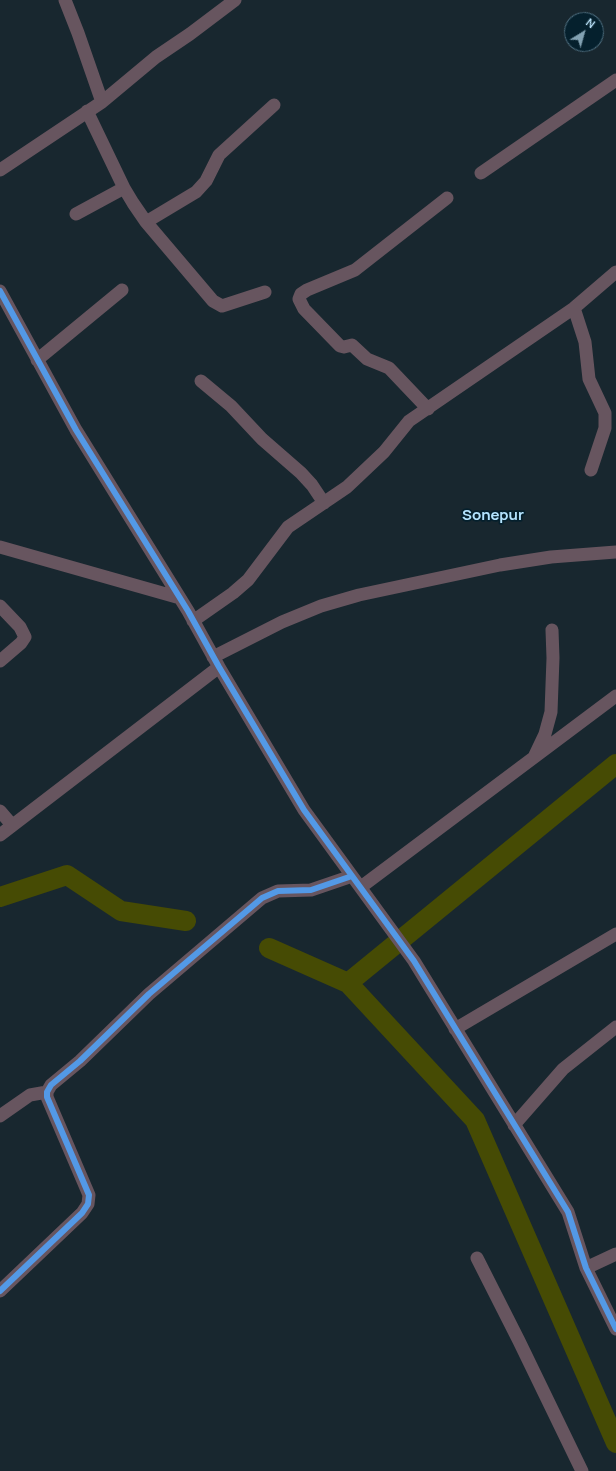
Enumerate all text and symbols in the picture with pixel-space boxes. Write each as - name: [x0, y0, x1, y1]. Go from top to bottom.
- north arrow: [564, 12, 604, 52]
- text: N: [583, 14, 599, 31]
- district label: Sonepur: [462, 507, 524, 525]

